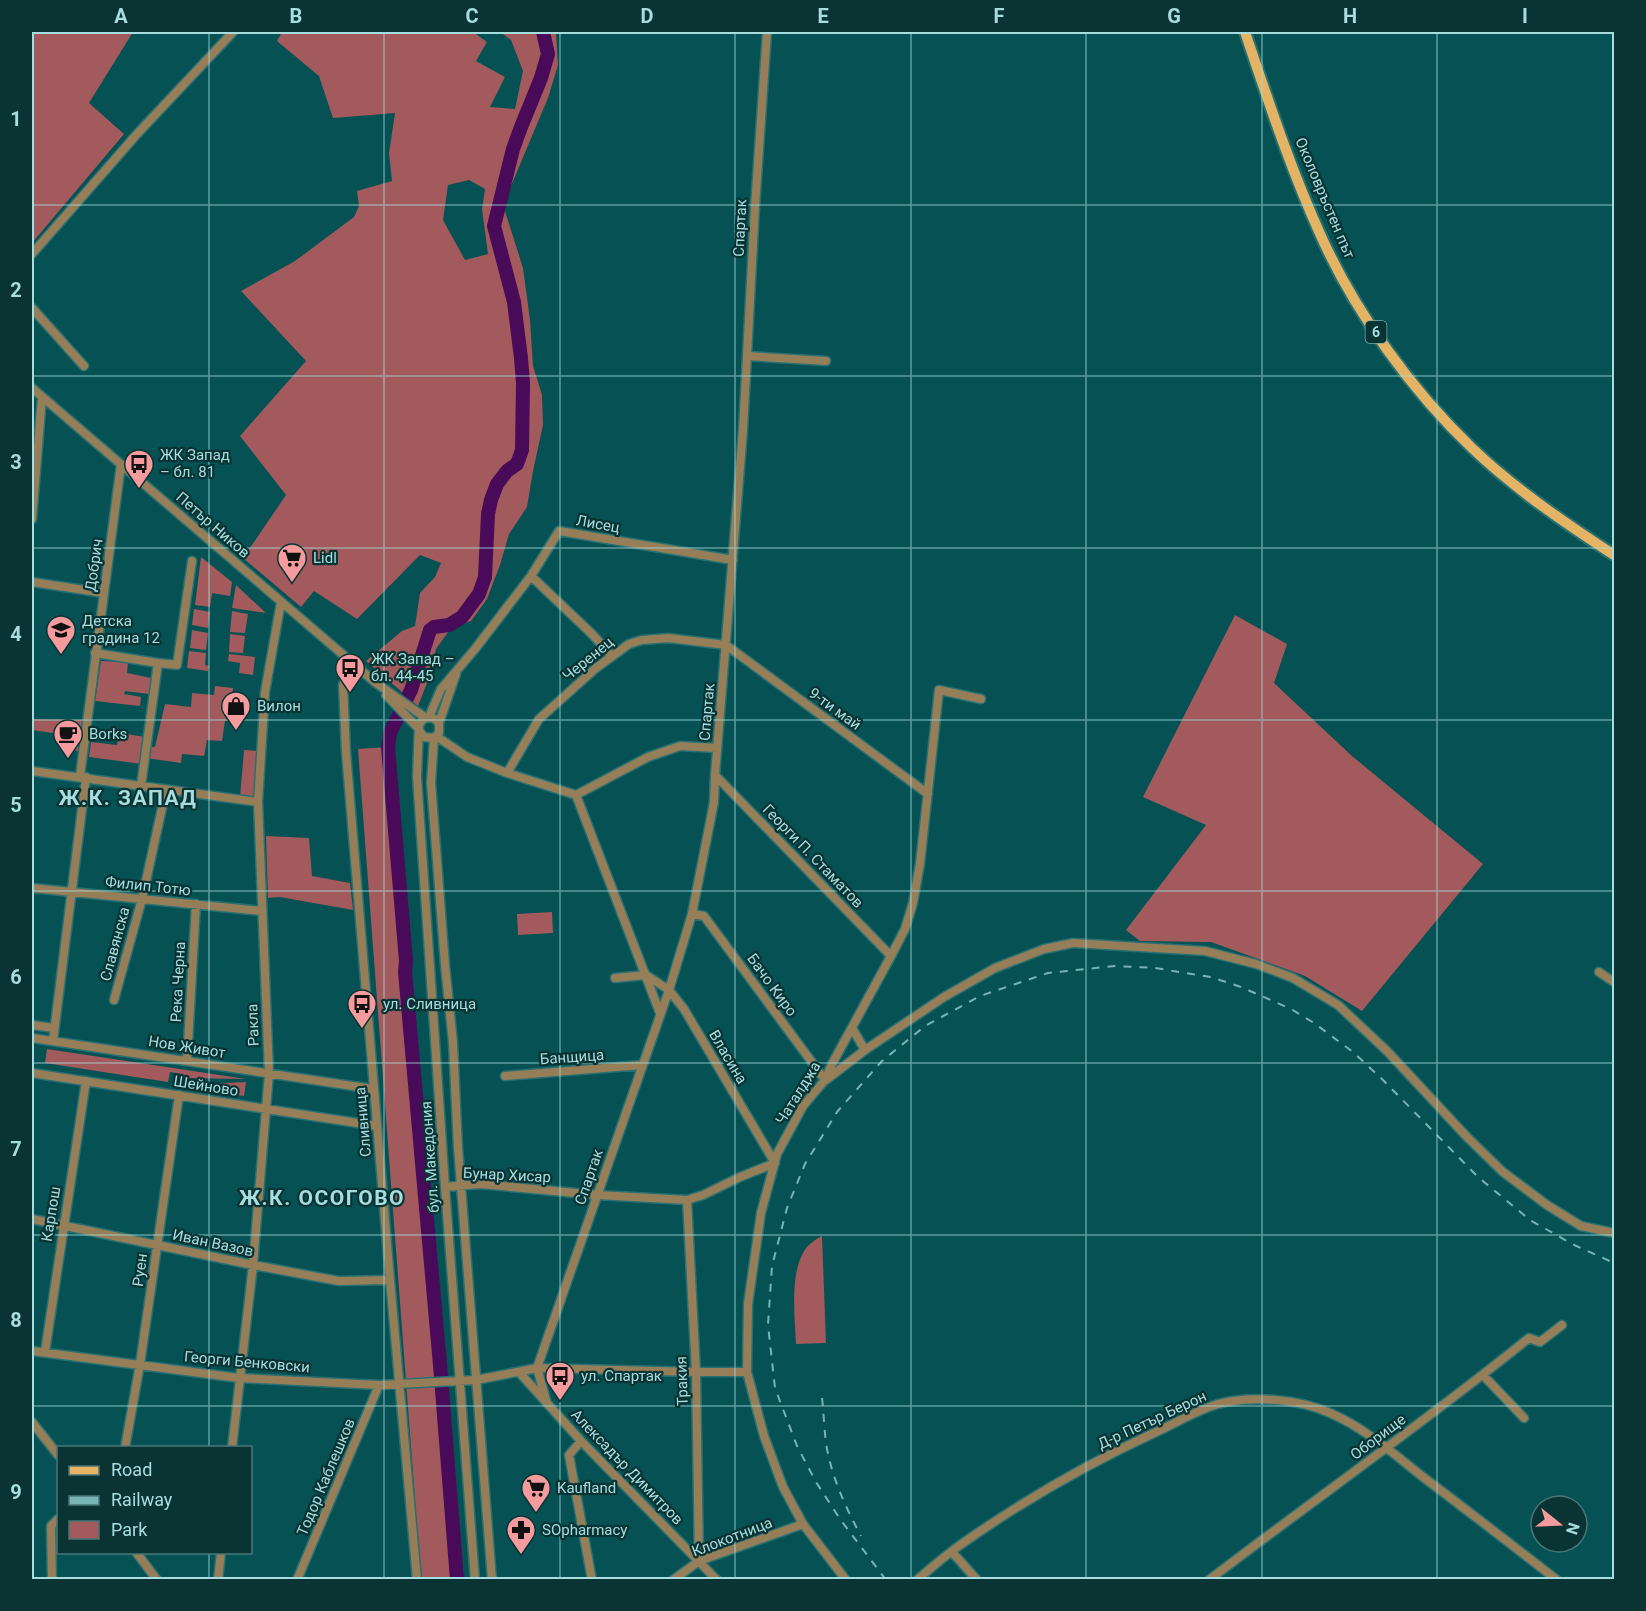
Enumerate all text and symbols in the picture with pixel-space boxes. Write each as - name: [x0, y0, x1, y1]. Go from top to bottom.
- text: A: [114, 4, 128, 28]
- text: B: [290, 4, 302, 28]
- text: C: [465, 4, 479, 28]
- text: D: [641, 4, 654, 28]
- text: E: [817, 4, 829, 28]
- text: F: [994, 4, 1005, 28]
- text: G: [1167, 4, 1181, 28]
- text: H: [1343, 4, 1357, 28]
- text: I: [1522, 4, 1528, 28]
- text: 1: [10, 107, 22, 131]
- street label: Околовръстен път: [1291, 135, 1359, 261]
- street label: Спартак: [730, 199, 750, 257]
- text: 2: [10, 278, 22, 302]
- road number: 6: [1366, 321, 1386, 343]
- place label: ЖК Запад – бл. 81: [160, 446, 230, 481]
- bus stop icon: ЖК Запад – бл. 81: [123, 448, 155, 490]
- text: 3: [10, 450, 22, 474]
- street label: Петър Ников: [172, 488, 254, 562]
- street label: Лисец: [575, 511, 621, 537]
- street label: Добрич: [81, 537, 107, 593]
- supermarket icon: Lidl: [276, 542, 308, 584]
- place label: Lidl: [313, 549, 337, 567]
- place label: Детска градина 12: [82, 612, 160, 647]
- school or university icon: Детска градина 12: [45, 614, 77, 656]
- text: 4: [10, 622, 22, 646]
- street label: Черенец: [559, 633, 617, 685]
- place label: ЖК Запад – бл. 44-45: [371, 650, 454, 685]
- bus stop icon: ЖК Запад – бл. 44-45: [334, 652, 366, 694]
- street label: Спартак: [696, 682, 718, 742]
- street label: 9-ти май: [805, 684, 865, 734]
- shop icon: Вилон: [220, 690, 252, 732]
- place label: Вилон: [257, 697, 301, 715]
- cafe icon: Borks: [52, 718, 84, 760]
- place label: Borks: [89, 725, 127, 743]
- district label: Ж.К. ЗАПАД: [59, 786, 197, 810]
- text: 5: [10, 793, 22, 817]
- street label: Георги П. Стаматов: [759, 800, 867, 912]
- street label: Филип Тотю: [104, 873, 192, 899]
- street label: Славянска: [96, 905, 134, 983]
- street label: Река Черна: [167, 941, 189, 1023]
- street label: Бачо Киро: [743, 950, 801, 1020]
- text: 6: [10, 965, 22, 989]
- bus stop icon: ул. Сливница: [346, 988, 378, 1030]
- place label: ул. Сливница: [383, 995, 476, 1013]
- street label: Ракла: [243, 1003, 263, 1047]
- street label: Власина: [705, 1027, 751, 1087]
- street label: Нов Живот: [147, 1032, 227, 1062]
- street label: Банщица: [539, 1046, 605, 1068]
- street label: Чаталджа: [772, 1058, 824, 1128]
- street label: Шейново: [172, 1072, 240, 1100]
- street label: Сливница: [351, 1086, 375, 1158]
- street label: бул. Македония: [417, 1101, 443, 1213]
- text: 7: [10, 1137, 22, 1161]
- street label: Спартак: [571, 1147, 607, 1207]
- street label: Бунар Хисар: [463, 1164, 551, 1186]
- street label: Карпош: [38, 1185, 64, 1243]
- district label: Ж.К. ОСОГОВО: [239, 1186, 405, 1210]
- street label: Иван Вазов: [171, 1226, 255, 1260]
- street label: Руен: [129, 1252, 151, 1288]
- text: 8: [10, 1308, 22, 1332]
- street label: Георги Бенковски: [183, 1348, 311, 1376]
- street label: Тракия: [672, 1356, 692, 1406]
- bus stop icon: ул. Спартак: [544, 1360, 576, 1402]
- place label: ул. Спартак: [581, 1367, 662, 1385]
- street label: Д-р Петър Берон: [1095, 1387, 1209, 1453]
- street label: Алексадър Димитров: [567, 1406, 687, 1528]
- street label: Оборище: [1347, 1410, 1409, 1464]
- street label: Тодор Каблешков: [293, 1416, 359, 1538]
- legend: [57, 1446, 252, 1554]
- text: Road: [111, 1459, 152, 1480]
- supermarket icon: Kaufland: [520, 1472, 552, 1514]
- place label: Kaufland: [557, 1479, 616, 1497]
- text: 9: [10, 1480, 22, 1504]
- text: Railway: [111, 1489, 173, 1510]
- north arrow: [1529, 1494, 1589, 1554]
- street label: Клокотница: [689, 1513, 775, 1561]
- pharmacy icon: SOpharmacy: [505, 1514, 537, 1556]
- text: Park: [111, 1519, 148, 1540]
- text: N: [1562, 1520, 1584, 1537]
- place label: SOpharmacy: [542, 1521, 627, 1539]

